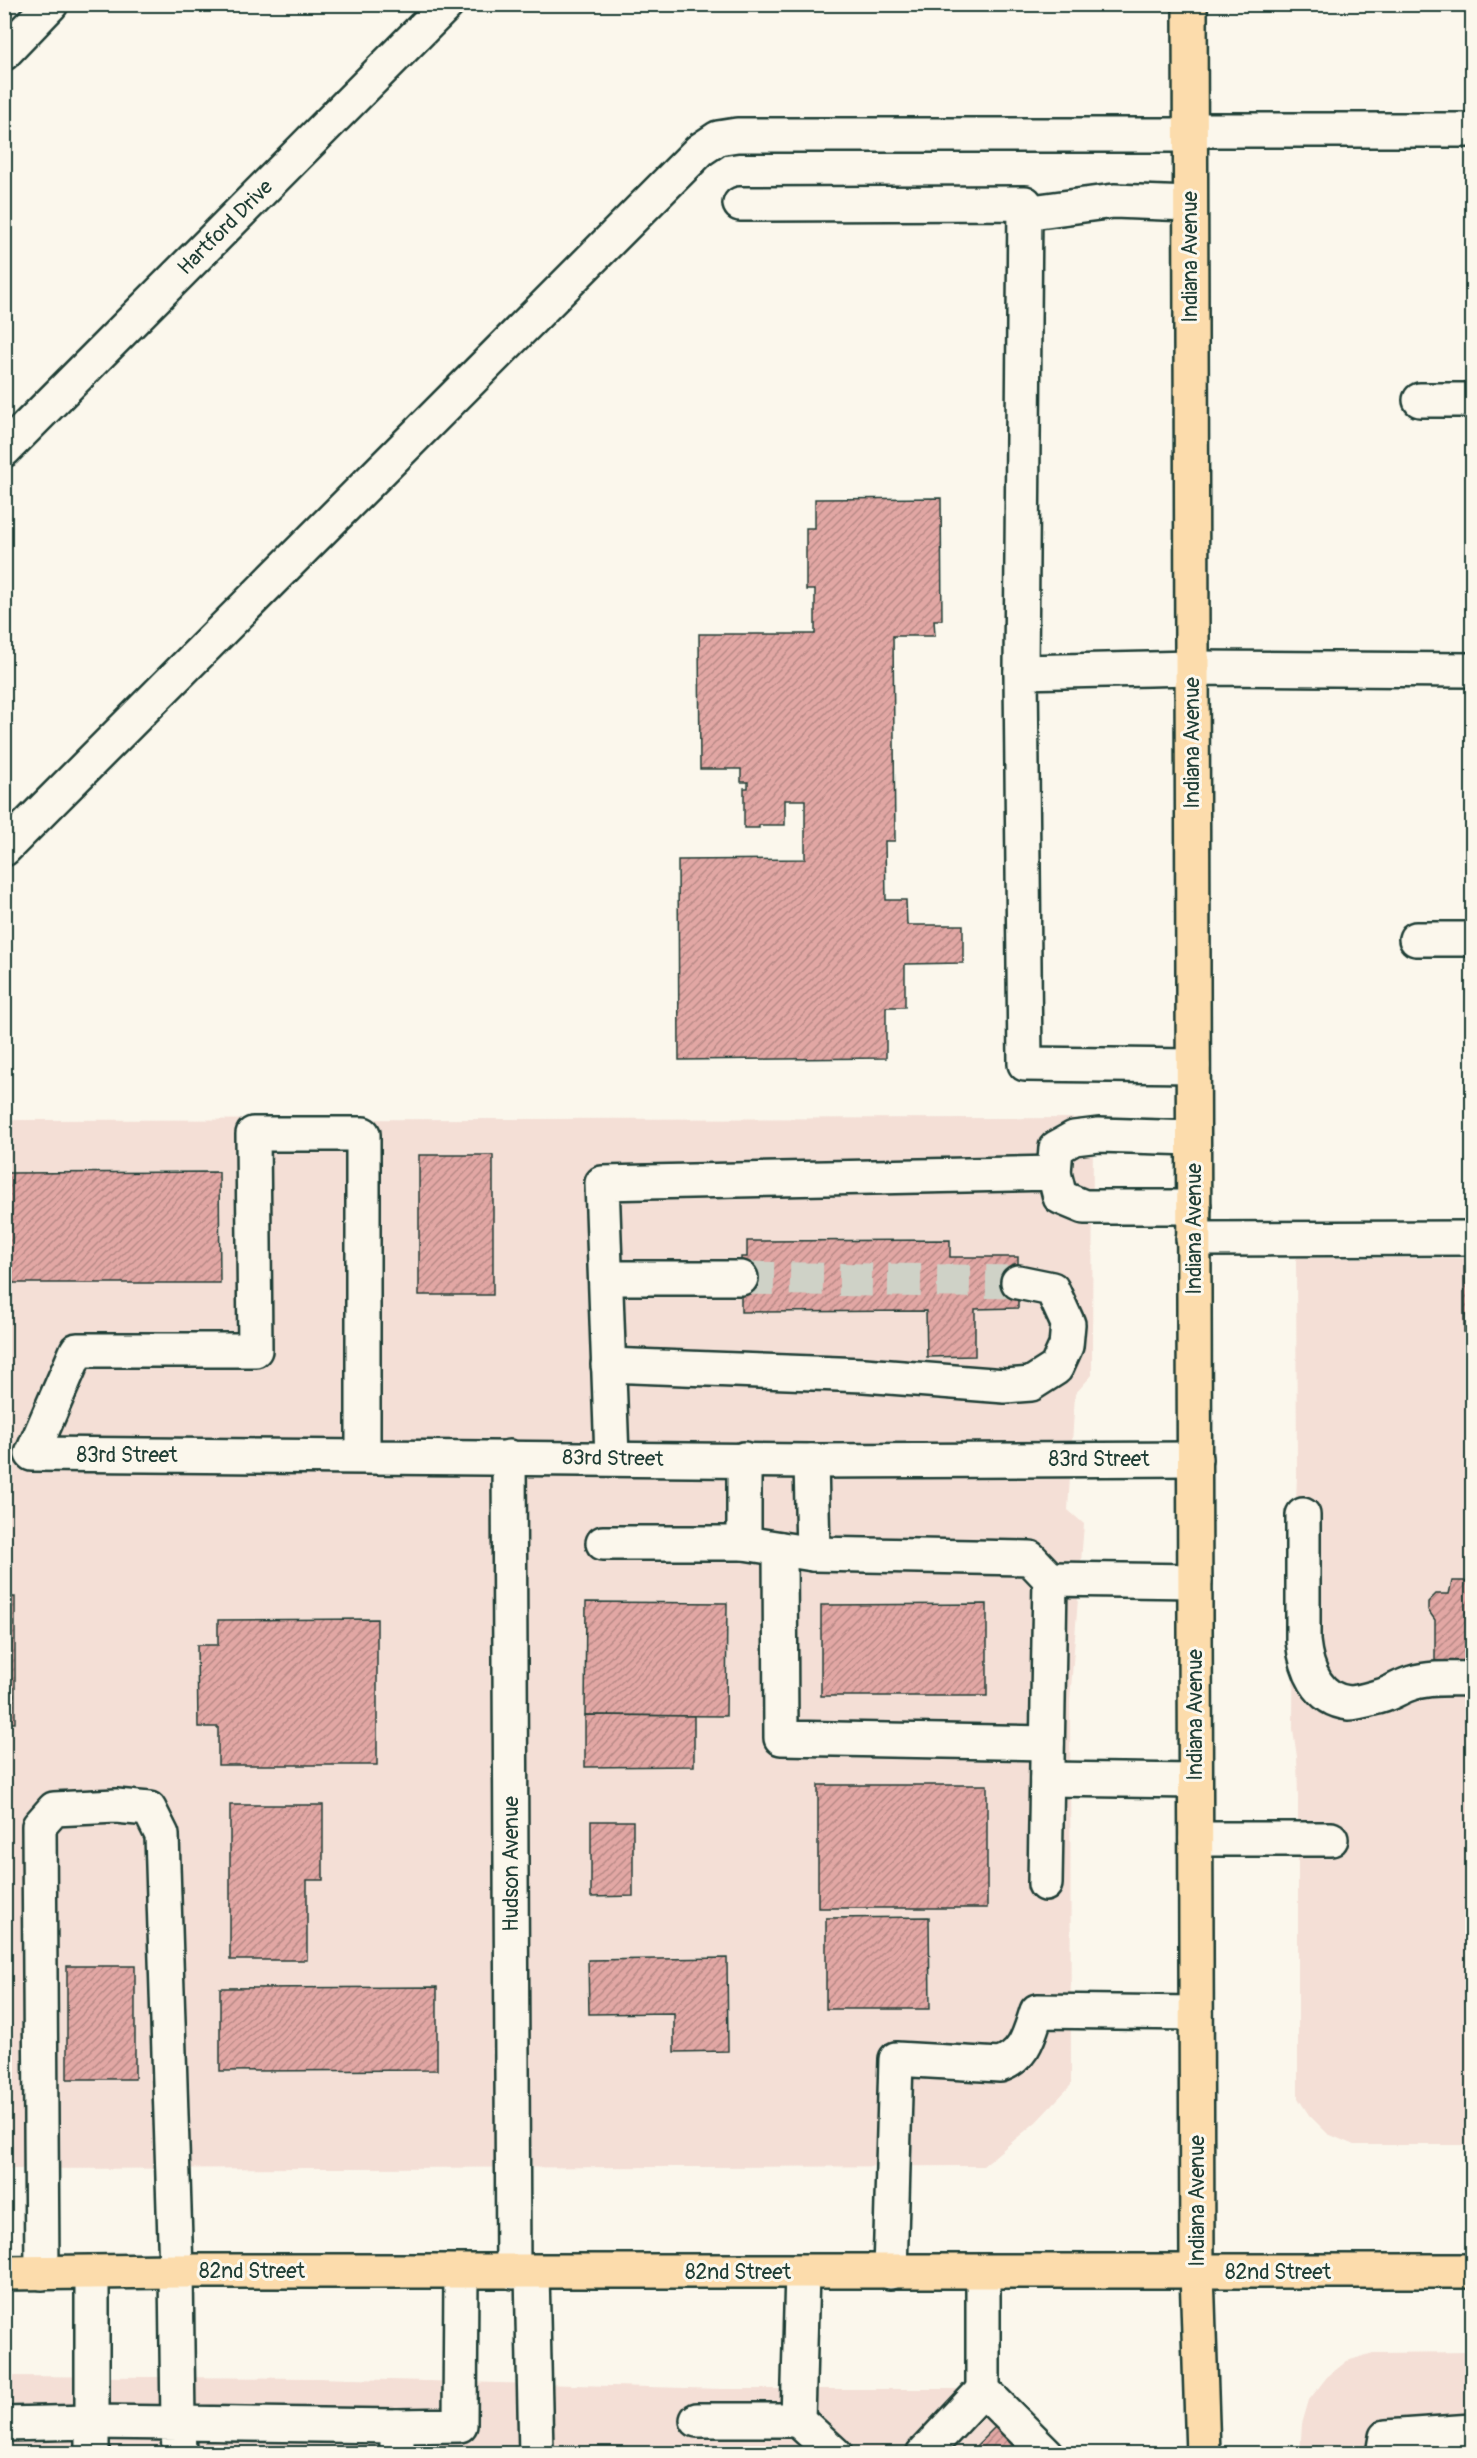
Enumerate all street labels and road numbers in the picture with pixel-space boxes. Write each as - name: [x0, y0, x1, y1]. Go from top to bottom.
- street label: Hartford Drive: [172, 173, 279, 281]
- street label: Indiana Avenue: [1177, 190, 1204, 323]
- street label: Indiana Avenue: [1179, 676, 1206, 809]
- street label: Indiana Avenue: [1181, 1162, 1208, 1295]
- street label: 83rd Street: [76, 1442, 178, 1469]
- street label: 83rd Street: [562, 1444, 664, 1473]
- street label: 83rd Street: [1048, 1446, 1150, 1473]
- street label: Indiana Avenue: [1182, 1648, 1209, 1781]
- street label: Hudson Avenue: [498, 1796, 525, 1932]
- street label: Indiana Avenue: [1184, 2134, 1211, 2267]
- street label: 82nd Street: [199, 2258, 306, 2285]
- street label: 82nd Street: [685, 2259, 792, 2286]
- street label: 82nd Street: [1225, 2259, 1332, 2286]

